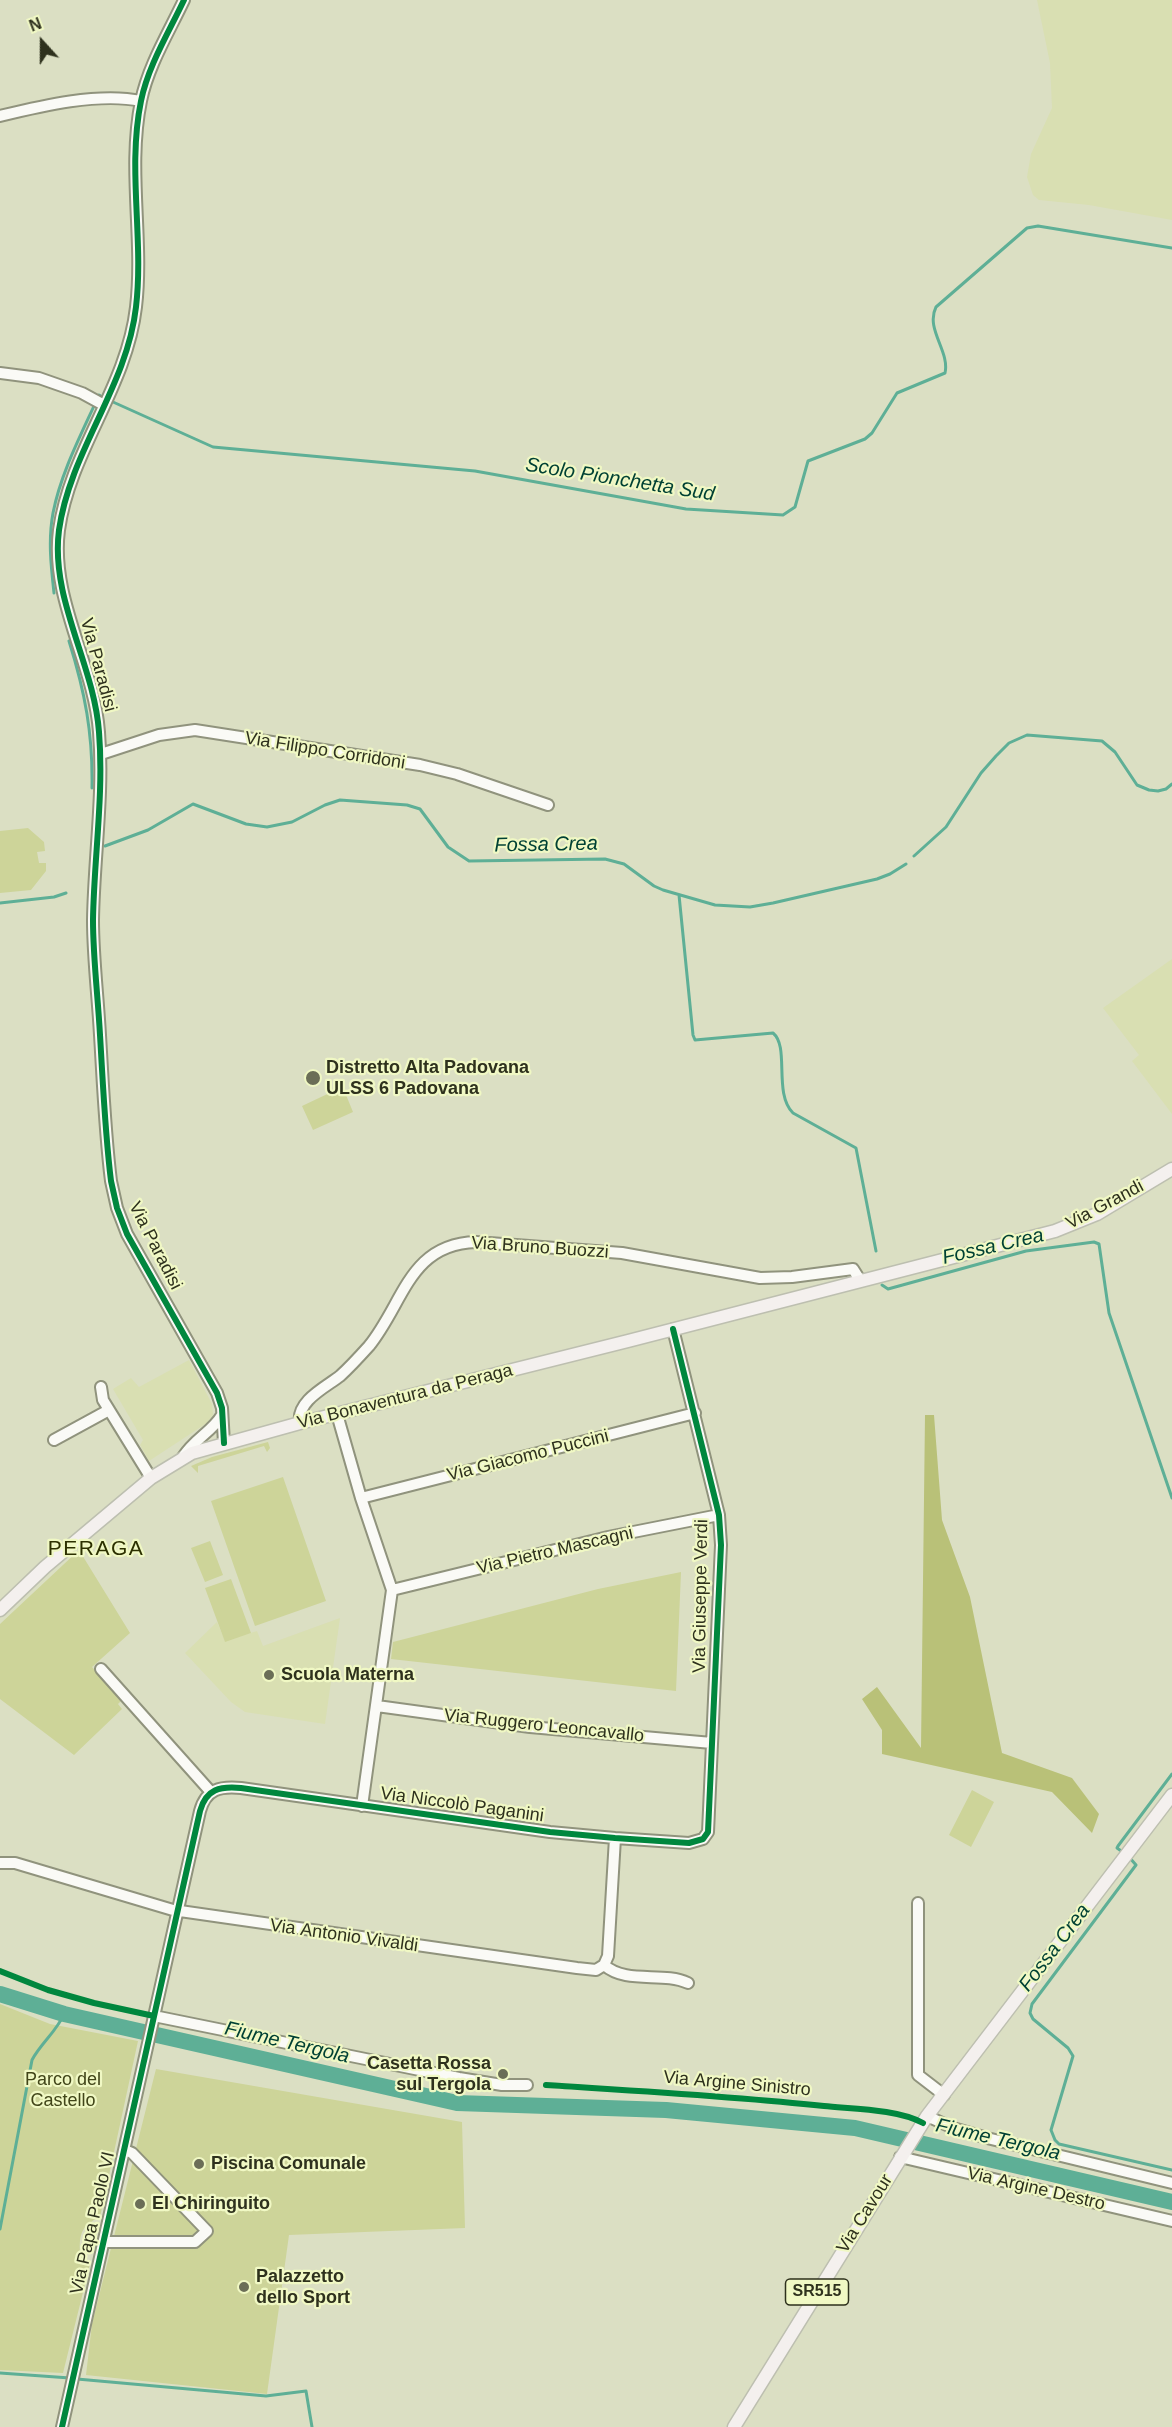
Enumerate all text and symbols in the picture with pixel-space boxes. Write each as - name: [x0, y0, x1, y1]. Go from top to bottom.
- north arrow: [12, 12, 72, 72]
- text: N: [27, 15, 44, 35]
- water label: Scolo Pionchetta Sud: [524, 453, 716, 507]
- street label: Via Paradisi: [75, 616, 121, 714]
- street label: Via Filippo Corridoni: [243, 728, 407, 774]
- water label: Fossa Crea: [494, 832, 598, 858]
- place label: Distretto Alta Padovana ULSS 6 Padovana: [326, 1057, 529, 1100]
- marker: Distretto Alta Padovana ULSS 6 Padovana: [304, 1069, 322, 1087]
- street label: Via Grandi: [1063, 1176, 1147, 1234]
- street label: Via Paradisi: [124, 1198, 186, 1294]
- water label: Fossa Crea: [940, 1224, 1046, 1270]
- street label: Via Bruno Buozzi: [471, 1232, 609, 1264]
- street label: Via Bonaventura da Peraga: [295, 1360, 515, 1434]
- street label: Via Giacomo Puccini: [445, 1425, 611, 1487]
- street label: Via Giuseppe Verdi: [689, 1519, 713, 1673]
- street label: Via Pietro Mascagni: [475, 1523, 635, 1579]
- district label: PERAGA: [48, 1536, 144, 1562]
- place label: Scuola Materna: [281, 1664, 414, 1686]
- marker: Scuola Materna: [262, 1668, 276, 1682]
- street label: Via Ruggero Leoncavallo: [443, 1705, 645, 1747]
- street label: Via Niccolò Paganini: [379, 1783, 545, 1827]
- water label: Fossa Crea: [1014, 1900, 1096, 1996]
- street label: Via Antonio Vivaldi: [269, 1915, 419, 1957]
- water label: Fiume Tergola: [222, 2017, 352, 2069]
- place label: Casetta Rossa sul Tergola: [367, 2053, 491, 2096]
- marker: Casetta Rossa sul Tergola: [496, 2067, 510, 2081]
- street label: Via Argine Sinistro: [662, 2067, 812, 2101]
- park label: Parco del Castello: [25, 2069, 101, 2112]
- water label: Fiume Tergola: [933, 2114, 1063, 2166]
- street label: Via Papa Paolo VI: [66, 2150, 120, 2296]
- place label: Piscina Comunale: [211, 2153, 366, 2175]
- marker: Piscina Comunale: [192, 2157, 206, 2171]
- street label: Via Argine Destro: [965, 2163, 1107, 2215]
- street label: Via Cavour: [832, 2171, 898, 2257]
- place label: El Chiringuito: [152, 2193, 270, 2215]
- marker: El Chiringuito: [133, 2197, 147, 2211]
- place label: Palazzetto dello Sport: [256, 2266, 350, 2308]
- road number: SR515: [786, 2279, 848, 2305]
- marker: Palazzetto dello Sport: [237, 2280, 251, 2294]

